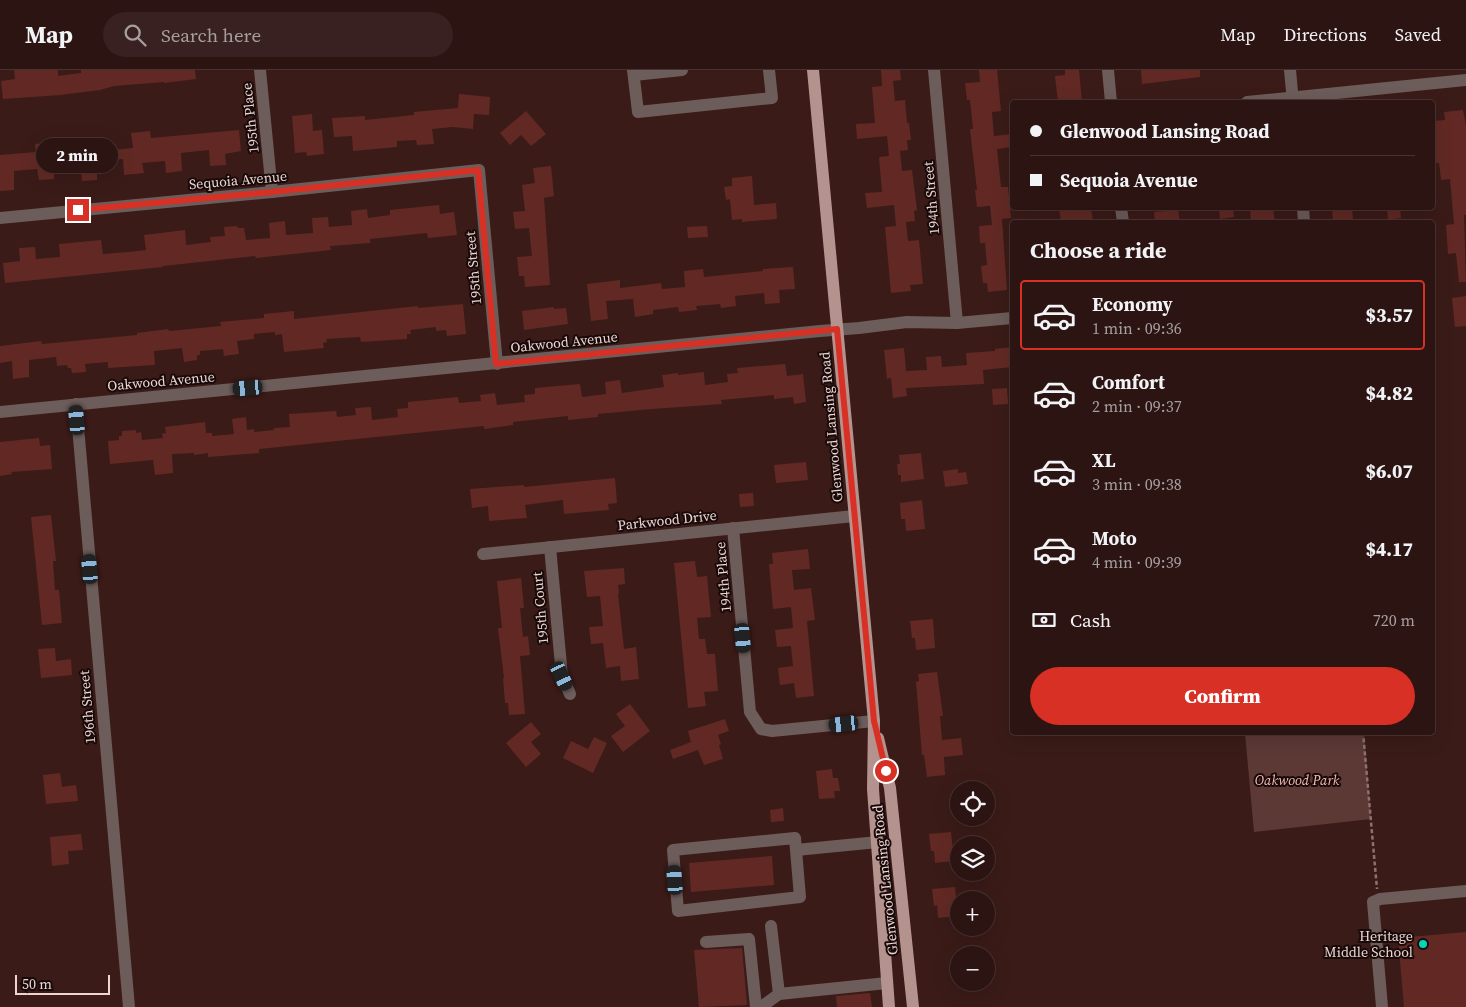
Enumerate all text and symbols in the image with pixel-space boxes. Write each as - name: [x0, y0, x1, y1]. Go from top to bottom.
- search box: [103, 12, 453, 57]
- text: Map: [25, 18, 73, 51]
- icon: search: [121, 21, 149, 49]
- text: Search here: [161, 22, 261, 48]
- text: Map: [1220, 22, 1256, 47]
- text: Directions: [1284, 22, 1367, 47]
- text: Saved: [1395, 22, 1441, 47]
- street label: 195th Place: [236, 82, 264, 154]
- text: Glenwood Lansing Road: [1060, 118, 1270, 144]
- callout: 2 min: [37, 138, 119, 172]
- text: 2 min: [56, 144, 98, 166]
- street label: 194th Street: [918, 160, 944, 235]
- street label: Sequoia Avenue: [188, 166, 288, 194]
- text: Sequoia Avenue: [1060, 167, 1198, 193]
- route end: [67, 199, 89, 221]
- street label: 195th Street: [460, 230, 486, 305]
- text: Choose a ride: [1030, 235, 1167, 265]
- text: Economy: [1092, 291, 1173, 317]
- icon: car: [1032, 293, 1077, 338]
- text: $3.57: [1365, 302, 1413, 328]
- text: 1 min · 09:36: [1092, 317, 1182, 339]
- street label: Oakwood Avenue: [509, 326, 619, 358]
- street label: Glenwood Lansing Road: [814, 351, 848, 503]
- street label: Oakwood Avenue: [107, 366, 215, 396]
- text: Comfort: [1092, 369, 1165, 395]
- icon: car: [1032, 371, 1077, 416]
- car: [232, 379, 263, 397]
- text: $4.82: [1365, 380, 1413, 406]
- text: 2 min · 09:37: [1092, 395, 1182, 417]
- car: [68, 404, 85, 436]
- text: XL: [1092, 447, 1115, 473]
- icon: car: [1032, 449, 1077, 494]
- text: $6.07: [1365, 458, 1413, 484]
- text: 3 min · 09:38: [1092, 473, 1182, 495]
- street label: Parkwood Drive: [616, 505, 718, 535]
- text: Moto: [1092, 525, 1137, 551]
- icon: car: [1032, 527, 1077, 572]
- text: $4.17: [1365, 536, 1413, 562]
- street label: 194th Place: [710, 541, 736, 613]
- text: 4 min · 09:39: [1092, 551, 1182, 573]
- car: [81, 553, 98, 585]
- street label: 195th Court: [527, 571, 553, 645]
- icon: cash: [1030, 606, 1058, 634]
- text: Cash: [1070, 607, 1111, 633]
- text: 720 m: [1373, 609, 1415, 631]
- car: [734, 622, 751, 654]
- car: [548, 659, 575, 693]
- button: Confirm: [1030, 667, 1415, 725]
- street label: 196th Street: [74, 669, 100, 744]
- car: [828, 715, 859, 733]
- route start: [875, 760, 897, 782]
- park label: Oakwood Park: [1255, 770, 1340, 790]
- map controls: [950, 781, 995, 991]
- button: locate: [950, 781, 995, 826]
- street label: Glenwood Lansing Road: [867, 804, 903, 956]
- button: layers: [950, 836, 995, 881]
- car: [666, 865, 683, 895]
- button: +: [950, 891, 995, 936]
- place label: Heritage Middle School: [1324, 926, 1413, 962]
- marker: Heritage Middle School: [1417, 938, 1429, 950]
- button: −: [950, 946, 995, 991]
- scale bar: [15, 972, 110, 995]
- text: 50 m: [22, 974, 52, 994]

